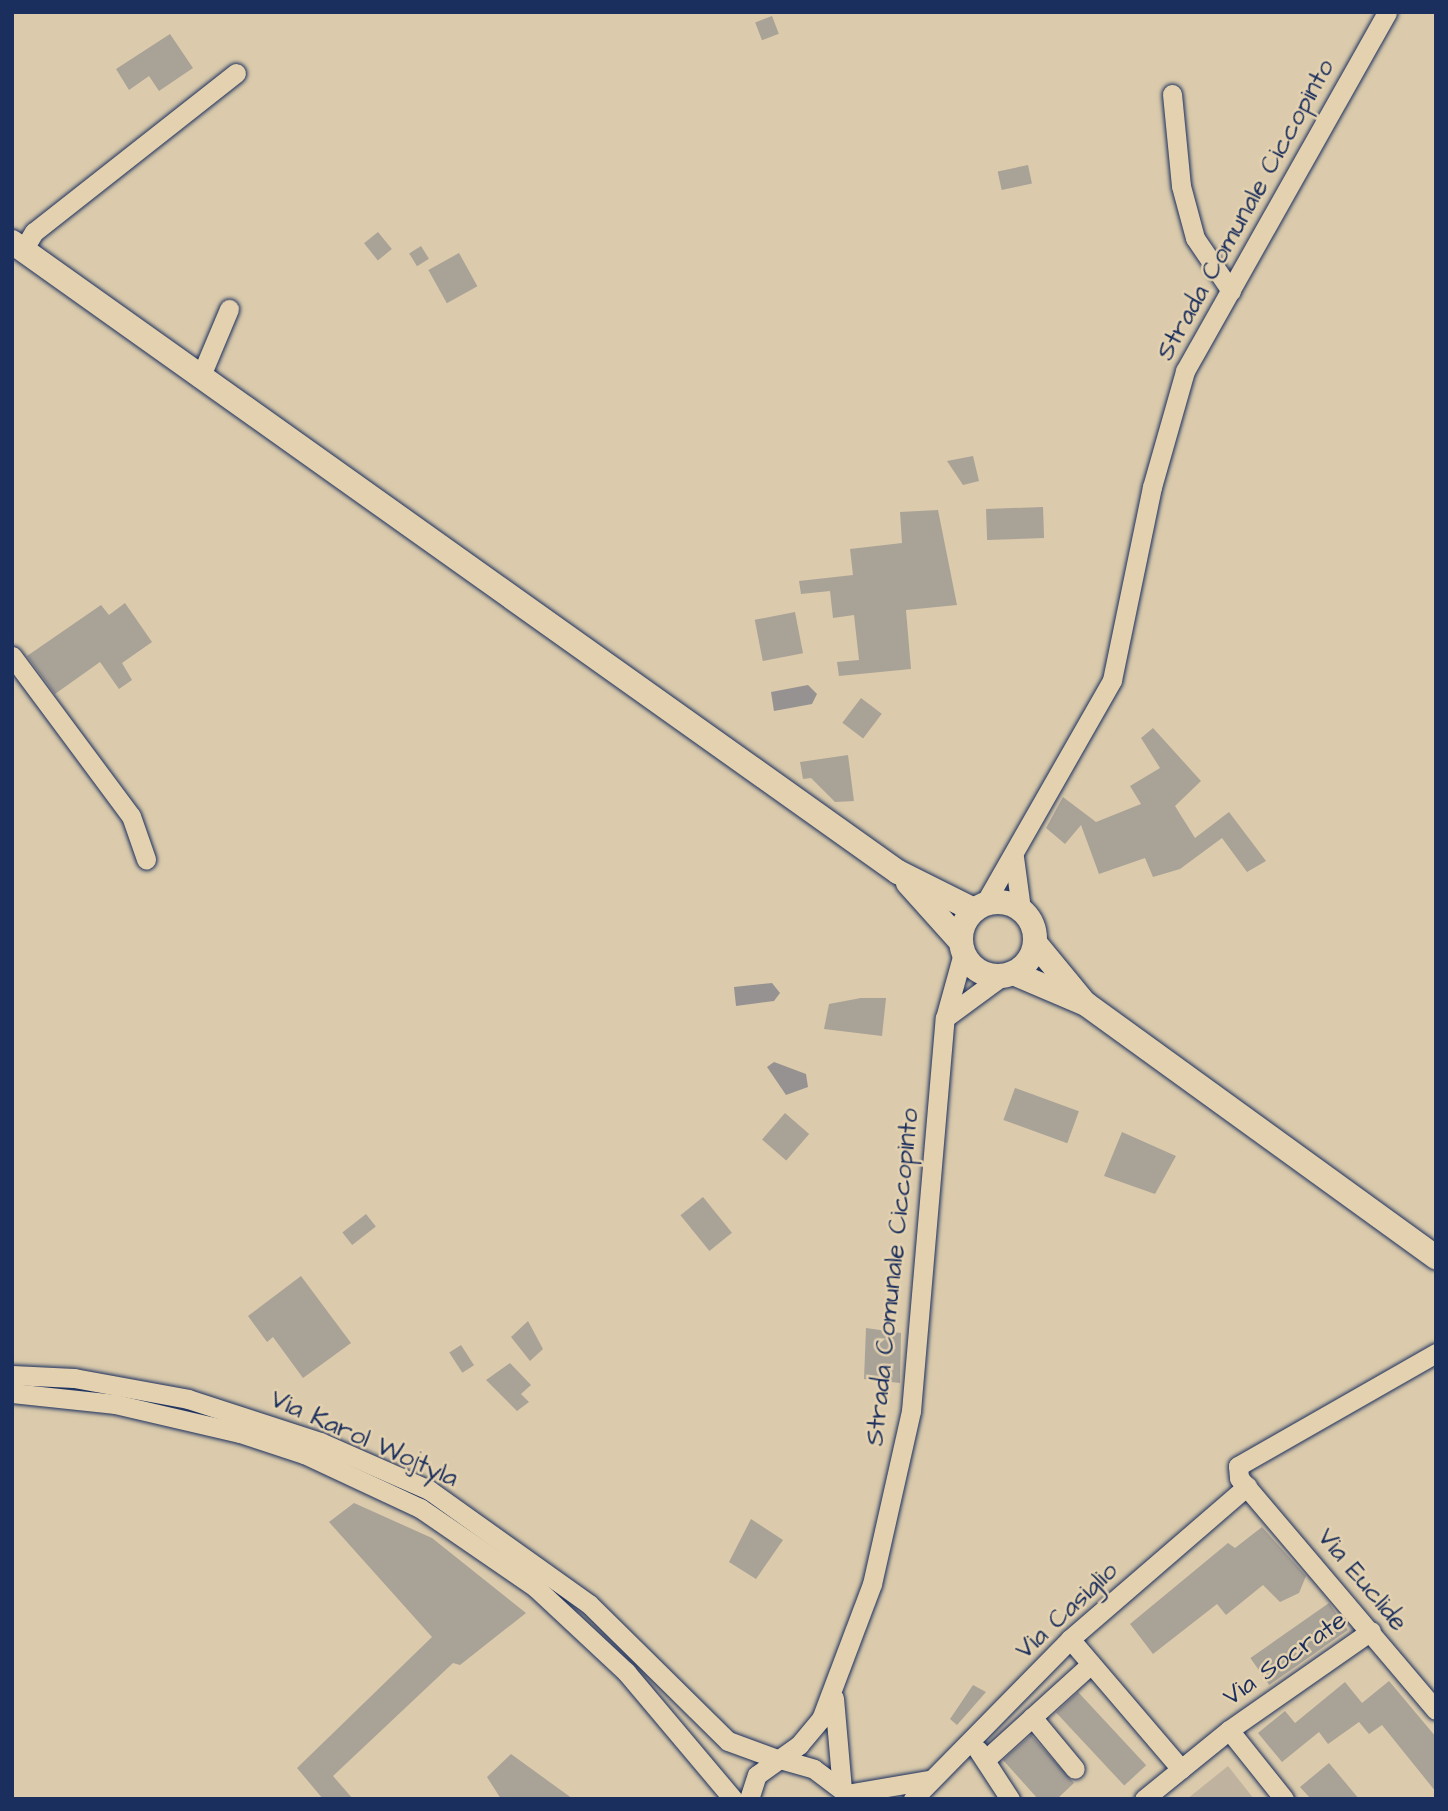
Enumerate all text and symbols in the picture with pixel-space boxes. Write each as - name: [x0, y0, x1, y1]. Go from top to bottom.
- street label: Strada Comunale Ciccopinto: [1150, 54, 1342, 366]
- street label: Strada Comunale Ciccopinto: [860, 1107, 926, 1447]
- street label: Via Karol Wojtyla: [265, 1384, 463, 1494]
- street label: Via Euclide: [1310, 1522, 1414, 1638]
- street label: Via Casiglio: [1009, 1556, 1125, 1666]
- street label: Via Socrate: [1217, 1605, 1353, 1713]

